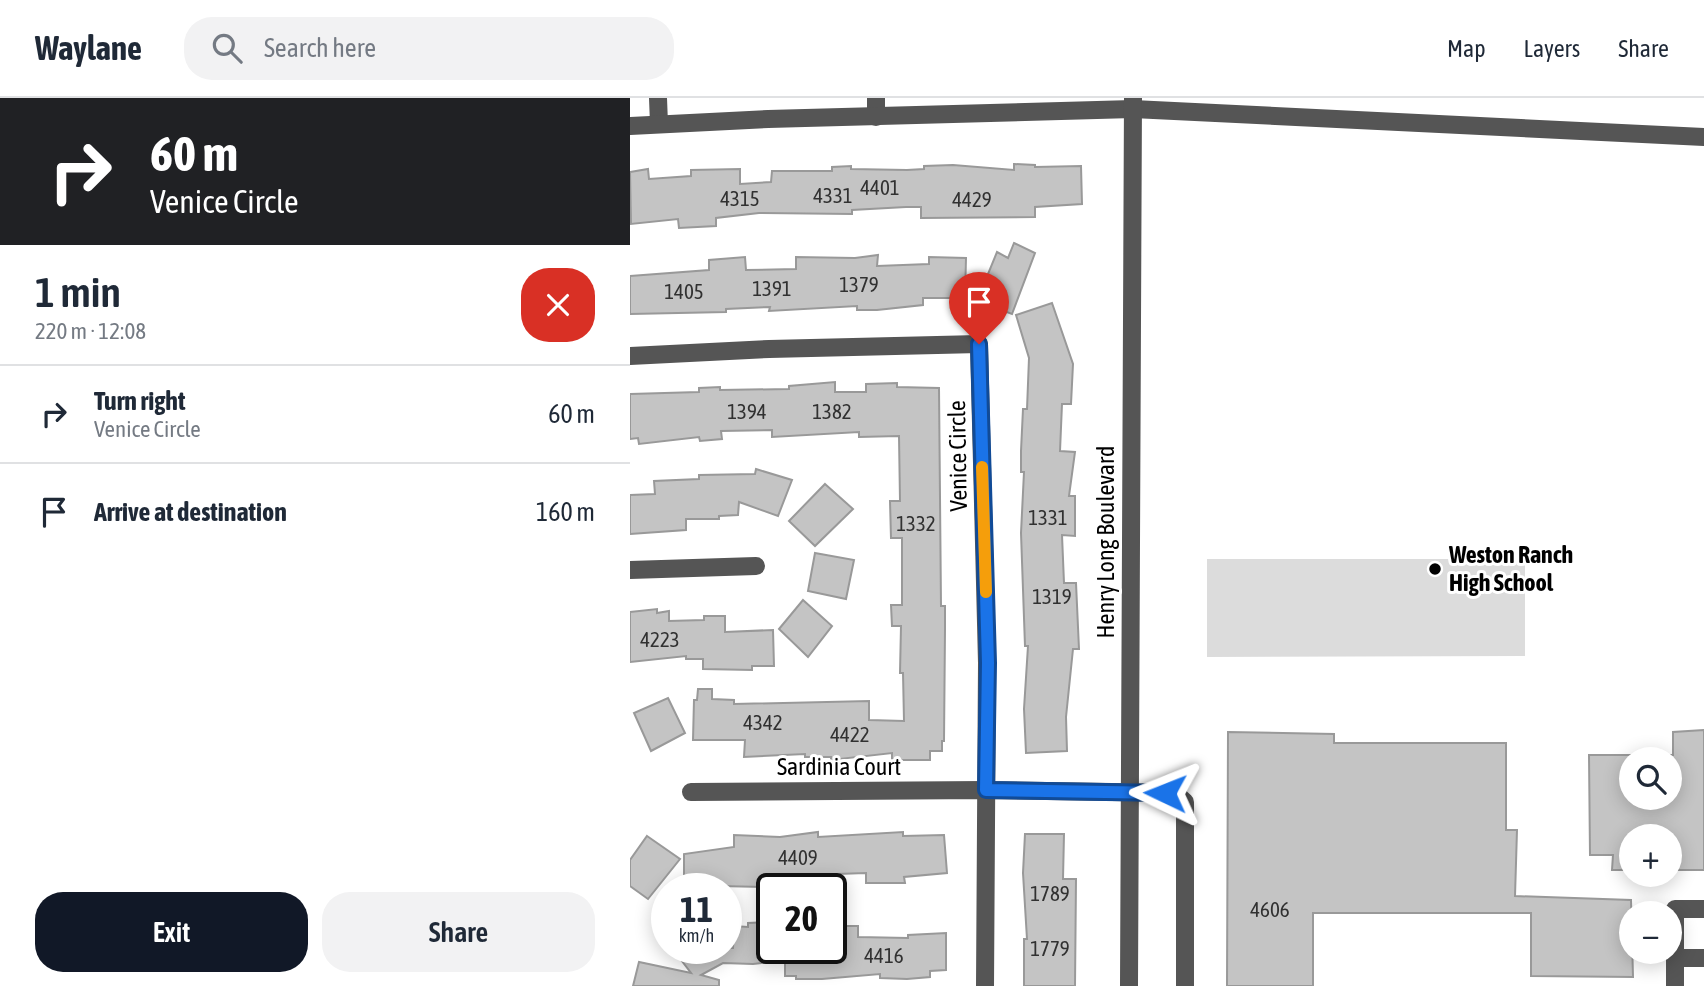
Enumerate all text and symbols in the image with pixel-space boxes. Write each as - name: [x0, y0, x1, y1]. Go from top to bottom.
- search box: [184, 17, 674, 80]
- text: Waylane: [35, 29, 142, 67]
- icon: search: [208, 29, 246, 67]
- text: Search here: [264, 33, 376, 63]
- text: Map: [1447, 35, 1486, 62]
- text: Layers: [1524, 35, 1580, 62]
- text: Share: [1618, 35, 1669, 62]
- text: 60 m: [150, 125, 238, 181]
- icon: right: [35, 126, 126, 217]
- house number: 4401: [860, 175, 900, 199]
- text: Venice Circle: [150, 183, 299, 220]
- house number: 4331: [813, 183, 853, 207]
- house number: 4315: [720, 186, 760, 210]
- house number: 4429: [952, 187, 992, 211]
- text: 1 min: [35, 268, 121, 316]
- button: close: [521, 268, 595, 342]
- house number: 1379: [839, 272, 879, 296]
- pin: [949, 272, 1009, 344]
- house number: 1391: [752, 276, 792, 300]
- house number: 1405: [664, 279, 704, 303]
- icon: arrive: [960, 283, 998, 321]
- text: 220 m · 12:08: [35, 318, 146, 344]
- text: Turn right: [94, 386, 185, 416]
- icon: right: [35, 395, 73, 433]
- text: 60 m: [548, 399, 595, 429]
- house number: 1394: [727, 399, 767, 423]
- house number: 1382: [812, 399, 852, 423]
- street label: Venice Circle: [943, 400, 972, 512]
- text: Venice Circle: [94, 416, 201, 442]
- street label: Henry Long Boulevard: [1092, 446, 1119, 638]
- icon: arrive: [35, 493, 73, 531]
- text: Arrive at destination: [94, 497, 287, 527]
- text: 160 m: [536, 497, 595, 527]
- house number: 1331: [1028, 505, 1068, 529]
- house number: 1332: [896, 511, 936, 535]
- place label: Weston Ranch High School: [1448, 541, 1573, 596]
- marker: Weston Ranch High School: [1427, 561, 1443, 577]
- house number: 1319: [1032, 584, 1072, 608]
- house number: 4223: [640, 627, 680, 651]
- house number: 4342: [743, 710, 783, 734]
- house number: 4422: [830, 722, 870, 746]
- map controls: [1619, 747, 1682, 964]
- button: search: [1619, 747, 1682, 810]
- street label: Sardinia Court: [777, 753, 901, 780]
- position arrow: [1128, 756, 1202, 830]
- button: +: [1619, 824, 1682, 887]
- house number: 4409: [778, 845, 818, 869]
- speed limit sign: 20: [756, 873, 847, 964]
- house number: 1789: [1030, 881, 1070, 905]
- text: 11: [680, 889, 713, 929]
- button: Exit: [35, 892, 308, 972]
- button: Share: [322, 892, 595, 972]
- house number: 4606: [1250, 897, 1290, 921]
- button: −: [1619, 901, 1682, 964]
- text: km/h: [679, 925, 714, 946]
- house number: 1779: [1030, 936, 1070, 960]
- house number: 4416: [864, 943, 904, 967]

